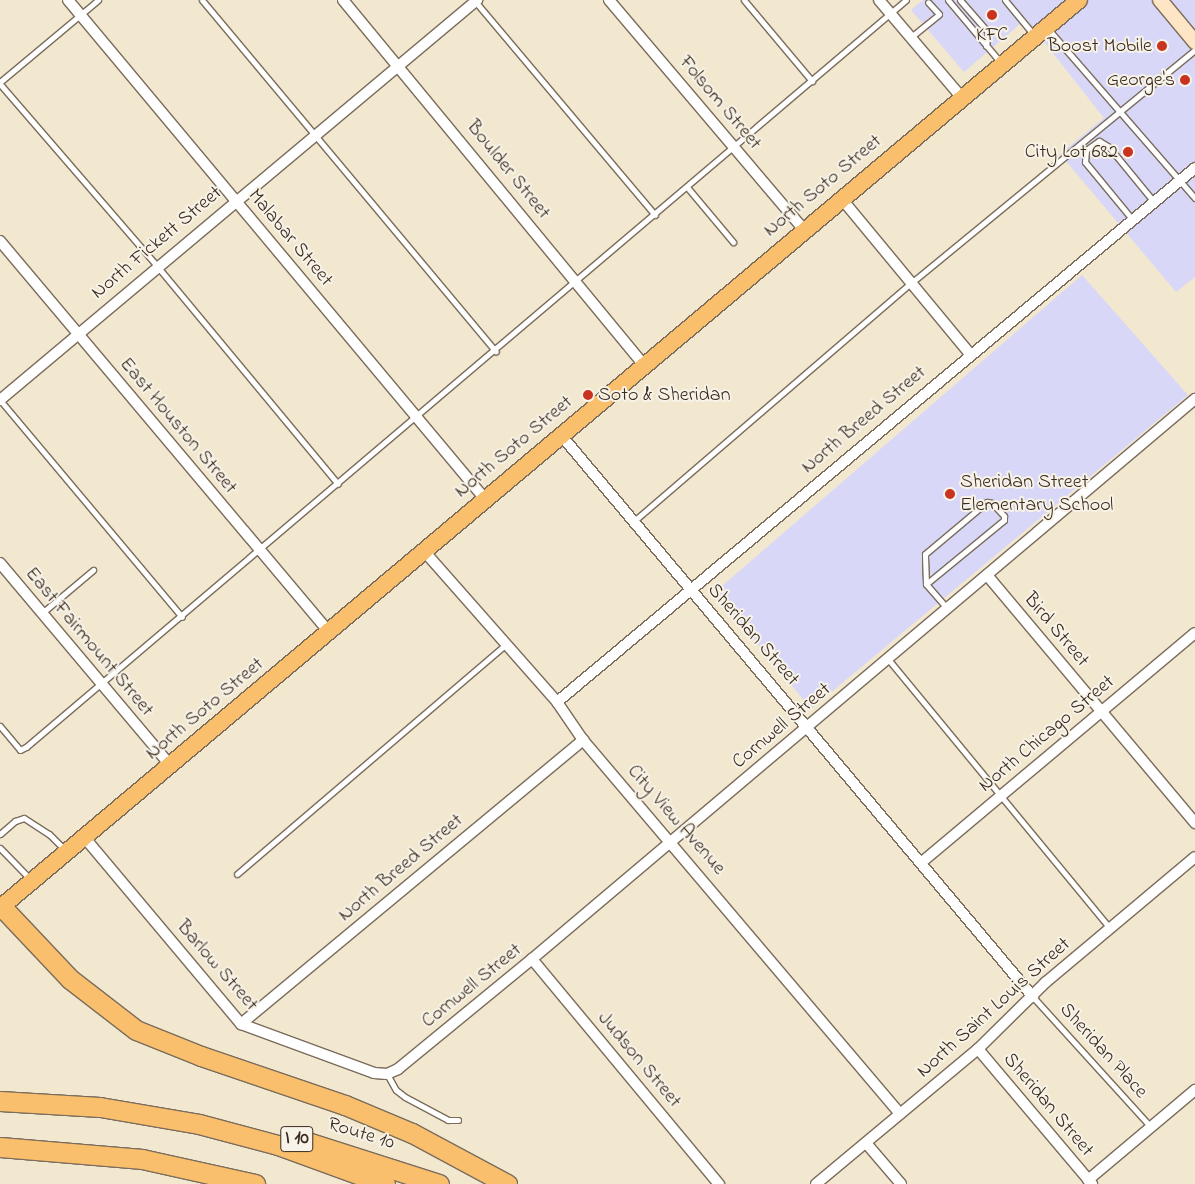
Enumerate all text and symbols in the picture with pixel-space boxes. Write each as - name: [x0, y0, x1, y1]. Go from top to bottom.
- marker: KFC: [986, 9, 998, 21]
- place label: KFC: [976, 23, 1008, 47]
- place label: Boost Mobile: [1047, 34, 1152, 58]
- marker: Boost Mobile: [1156, 40, 1168, 52]
- street label: Folsom Street: [674, 51, 766, 155]
- place label: George's: [1107, 68, 1175, 92]
- marker: George's: [1179, 74, 1191, 86]
- street label: Boulder Street: [461, 116, 555, 224]
- street label: North Soto Street: [759, 130, 887, 242]
- place label: City Lot 682: [1025, 140, 1118, 164]
- marker: City Lot 682: [1122, 146, 1134, 158]
- street label: North Fickett Street: [87, 181, 227, 305]
- street label: Malabar Street: [242, 184, 338, 292]
- street label: East Houston Street: [114, 353, 242, 499]
- street label: North Breed Street: [797, 361, 931, 479]
- place label: Soto & Sheridan: [598, 383, 730, 407]
- marker: Soto & Sheridan: [582, 389, 594, 401]
- street label: North Soto Street: [450, 391, 578, 503]
- place label: Sheridan Street Elementary School: [960, 470, 1113, 517]
- marker: Sheridan Street Elementary School: [944, 488, 956, 500]
- street label: East Fairmount Street: [19, 562, 159, 722]
- street label: Sheridan Street: [702, 579, 804, 691]
- street label: Bird Street: [1018, 588, 1094, 672]
- street label: North Soto Street: [141, 653, 269, 765]
- street label: North Chicago Street: [974, 670, 1120, 798]
- street label: Cornwell Street: [728, 678, 836, 774]
- street label: City View Avenue: [622, 760, 730, 880]
- street label: North Breed Street: [334, 809, 468, 927]
- street label: Barlow Street: [171, 916, 263, 1016]
- street label: North Saint Louis Street: [912, 933, 1076, 1083]
- street label: Cornwell Street: [417, 938, 527, 1034]
- street label: Sheridan Place: [1054, 998, 1152, 1104]
- street label: Judson Street: [592, 1007, 686, 1113]
- street label: Sheridan Street: [998, 1048, 1098, 1162]
- street label: Route 10: [325, 1113, 397, 1155]
- road number: I 10: [280, 1122, 314, 1156]

